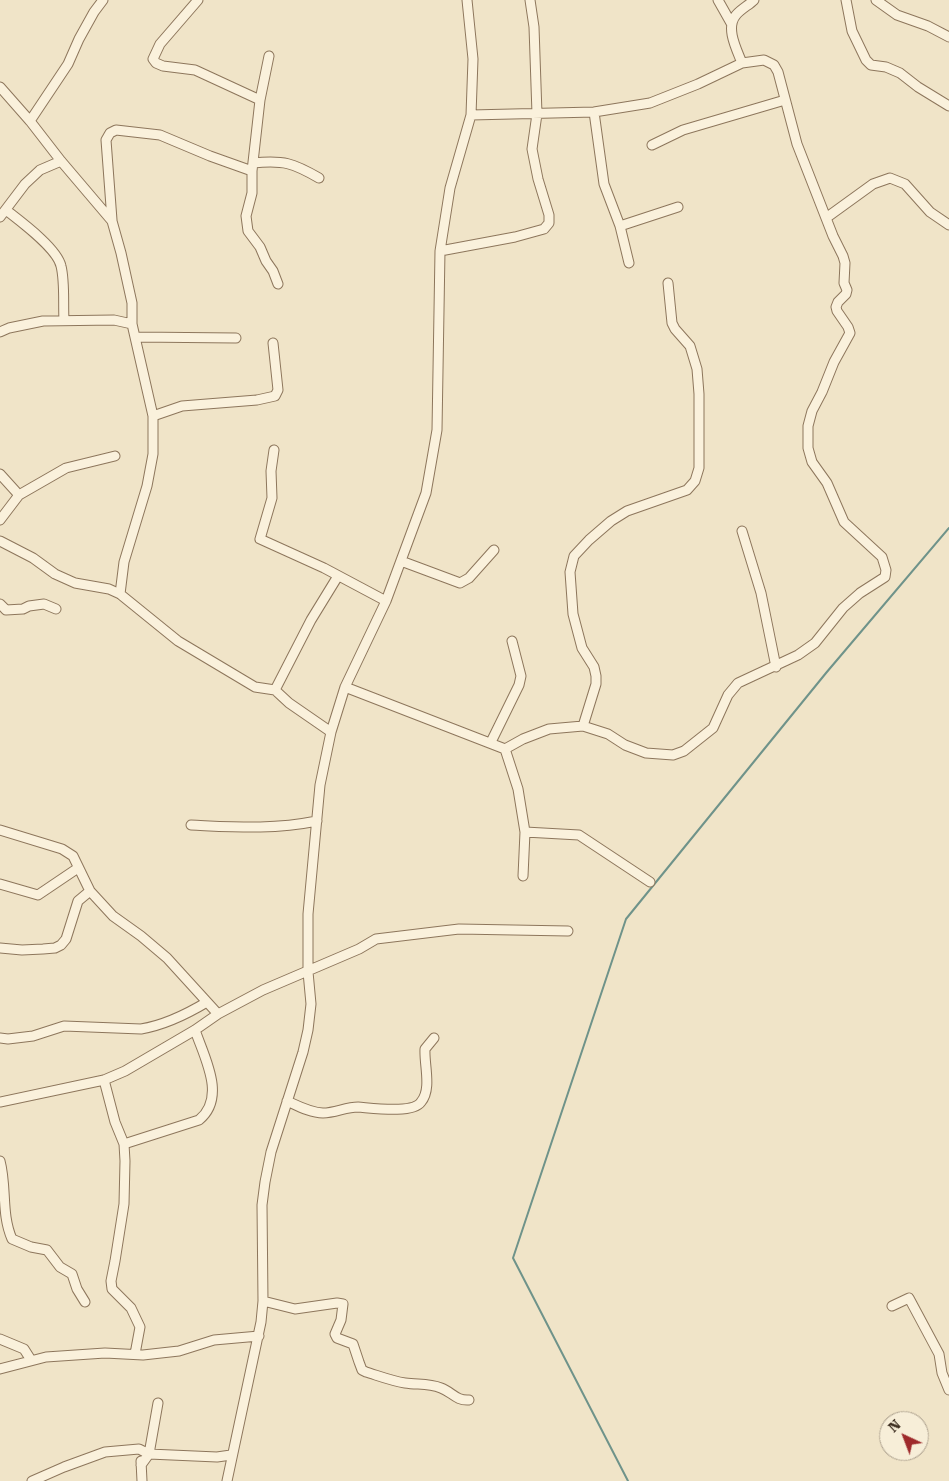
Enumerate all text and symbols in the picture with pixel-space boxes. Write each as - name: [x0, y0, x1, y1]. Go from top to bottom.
- north arrow: [879, 1411, 929, 1461]
- text: N: [885, 1416, 904, 1435]

